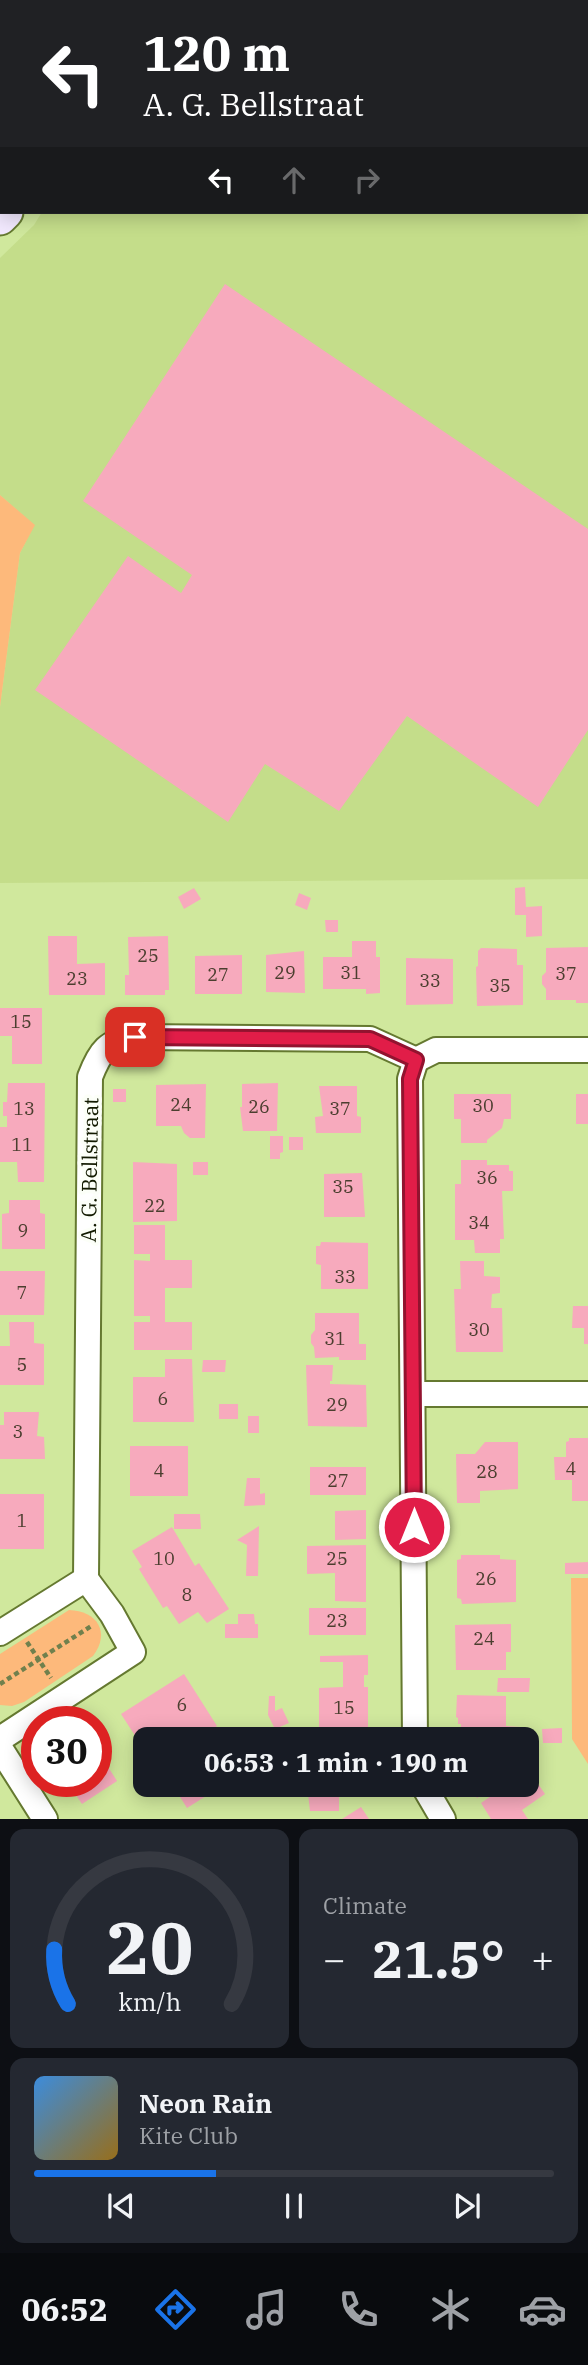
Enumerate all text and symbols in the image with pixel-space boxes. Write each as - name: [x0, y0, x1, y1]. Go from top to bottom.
- text: 120 m: [143, 21, 290, 84]
- icon: left: [28, 28, 119, 119]
- text: A. G. Bellstraat: [143, 83, 364, 125]
- icon: left: [202, 161, 240, 199]
- icon: ahead: [275, 161, 313, 199]
- icon: right: [348, 161, 386, 199]
- house number: 25: [137, 944, 159, 967]
- house number: 29: [274, 961, 296, 984]
- house number: 31: [340, 961, 362, 984]
- house number: 37: [555, 962, 577, 985]
- house number: 27: [207, 963, 229, 986]
- house number: 23: [66, 967, 88, 990]
- house number: 33: [419, 969, 441, 992]
- house number: 35: [489, 974, 511, 997]
- pin: [105, 1007, 165, 1067]
- house number: 15: [10, 1010, 32, 1033]
- icon: arrive: [116, 1018, 154, 1056]
- house number: 24: [170, 1093, 192, 1116]
- house number: 30: [472, 1094, 494, 1117]
- house number: 26: [248, 1095, 270, 1118]
- house number: 13: [13, 1097, 35, 1120]
- street label: A. G. Bellstraat: [74, 1097, 104, 1243]
- house number: 37: [329, 1097, 351, 1120]
- house number: 11: [11, 1133, 33, 1156]
- house number: 36: [476, 1166, 498, 1189]
- house number: 35: [332, 1175, 354, 1198]
- house number: 22: [144, 1194, 166, 1217]
- house number: 34: [468, 1211, 490, 1234]
- house number: 9: [18, 1219, 28, 1242]
- house number: 33: [334, 1265, 356, 1288]
- house number: 7: [17, 1281, 27, 1304]
- house number: 30: [468, 1318, 490, 1341]
- house number: 31: [324, 1327, 346, 1350]
- house number: 5: [17, 1353, 27, 1376]
- house number: 6: [158, 1387, 168, 1410]
- house number: 29: [326, 1393, 348, 1416]
- house number: 3: [13, 1420, 23, 1443]
- house number: 4: [566, 1457, 576, 1480]
- house number: 4: [154, 1459, 164, 1482]
- house number: 28: [476, 1460, 498, 1483]
- house number: 27: [327, 1469, 349, 1492]
- position arrow: [377, 1490, 451, 1564]
- house number: 1: [17, 1509, 27, 1532]
- house number: 10: [153, 1547, 175, 1570]
- house number: 25: [326, 1547, 348, 1570]
- house number: 26: [475, 1567, 497, 1590]
- house number: 8: [182, 1583, 192, 1606]
- house number: 23: [326, 1609, 348, 1632]
- house number: 24: [473, 1627, 495, 1650]
- house number: 6: [177, 1693, 187, 1716]
- house number: 15: [333, 1696, 355, 1719]
- speed limit sign: 30: [21, 1706, 112, 1797]
- text: 06:53 · 1 min · 190 m: [204, 1745, 468, 1779]
- text: Climate: [323, 1890, 407, 1920]
- text: 20: [106, 1900, 193, 1995]
- text: 21.5°: [372, 1925, 505, 1992]
- text: −: [323, 1934, 346, 1983]
- text: +: [531, 1934, 554, 1983]
- text: km/h: [118, 1985, 181, 2018]
- text: Neon Rain: [139, 2086, 272, 2120]
- text: Kite Club: [139, 2120, 238, 2150]
- icon: previous: [102, 2187, 140, 2225]
- icon: pause: [275, 2187, 313, 2225]
- icon: next: [448, 2187, 486, 2225]
- icon: directions: [151, 2285, 200, 2334]
- icon: music: [242, 2285, 291, 2334]
- icon: phone: [334, 2285, 383, 2334]
- icon: climate: [426, 2285, 475, 2334]
- icon: car: [518, 2285, 567, 2334]
- text: 06:52: [21, 2288, 108, 2330]

